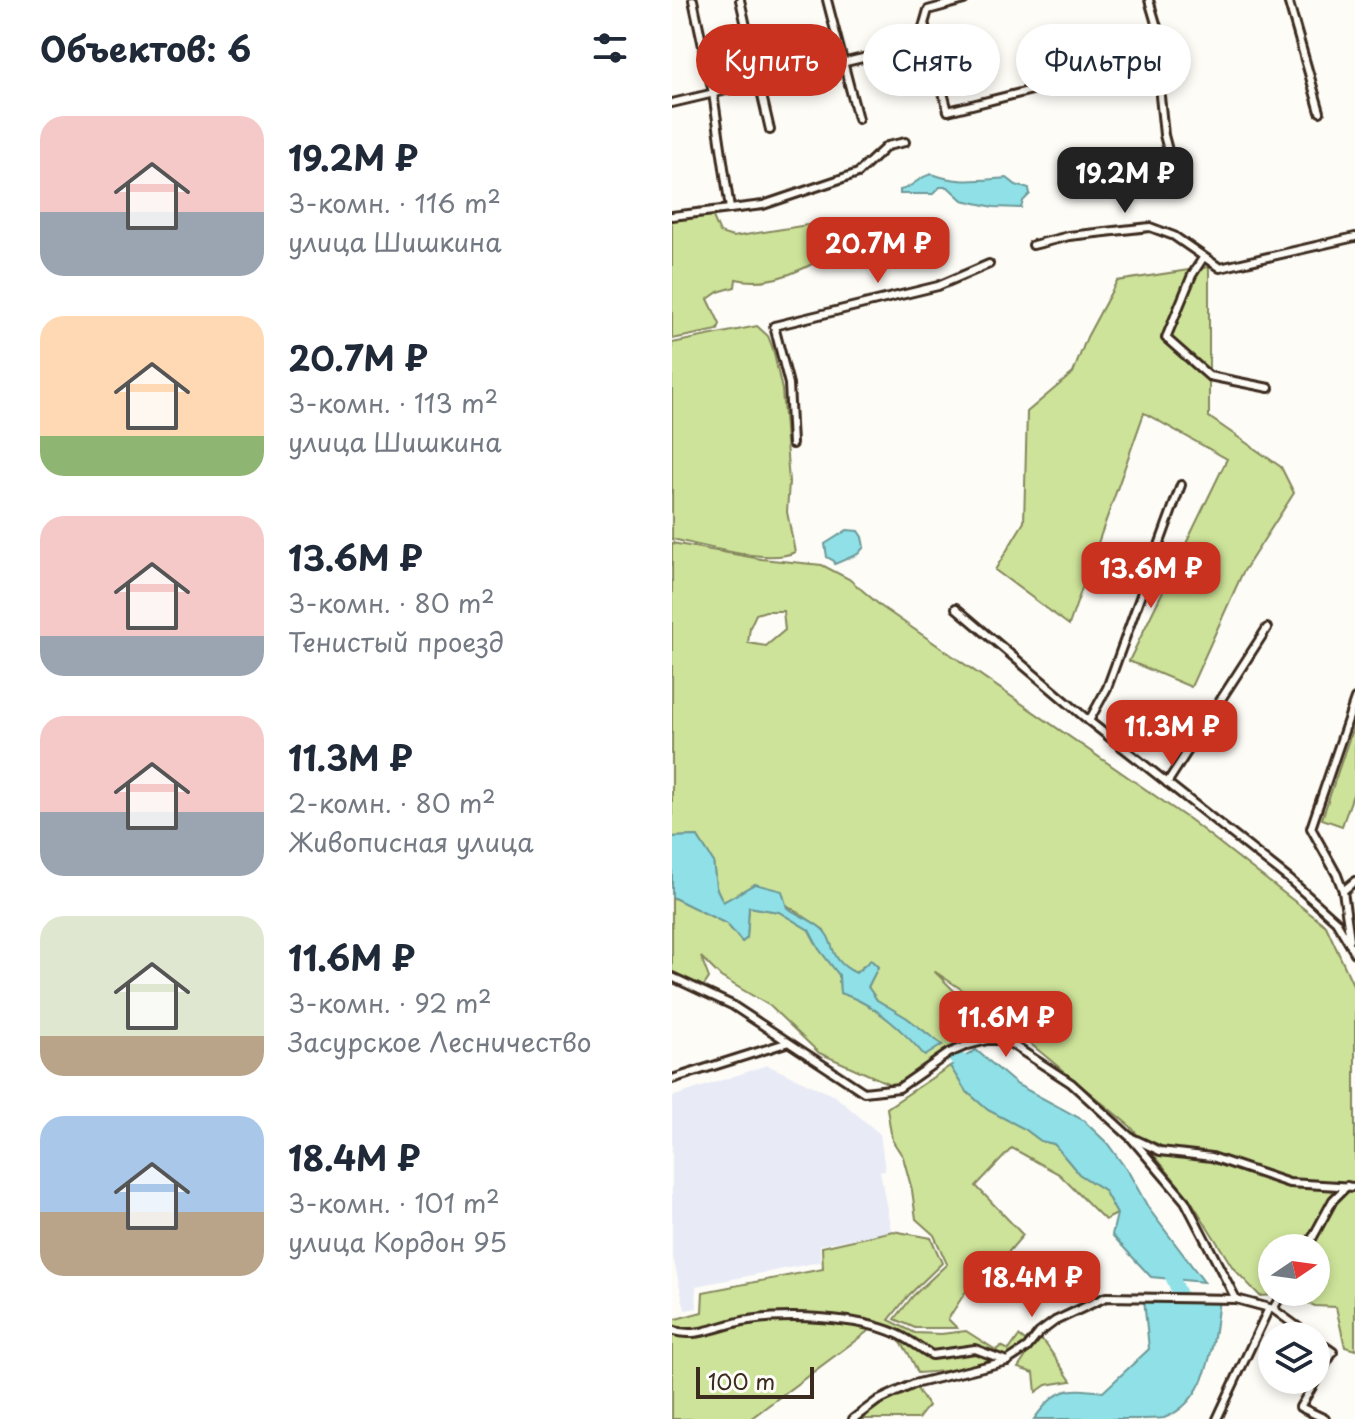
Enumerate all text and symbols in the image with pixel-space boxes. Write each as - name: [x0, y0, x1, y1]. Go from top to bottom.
- text: Объектов: 6: [40, 22, 251, 74]
- chip: Купить: [696, 24, 847, 96]
- chip: Снять: [863, 24, 1000, 96]
- chip: Фильтры: [1016, 24, 1191, 96]
- icon: filters: [588, 26, 632, 70]
- text: 19.2M ₽: [288, 131, 418, 183]
- pin: 19.2M ₽: [1051, 147, 1199, 215]
- icon: home: [104, 148, 200, 244]
- text: 19.2M ₽: [1075, 153, 1175, 192]
- text: 3-комн. · 116 m²: [288, 183, 501, 222]
- pin: 20.7M ₽: [804, 217, 952, 285]
- text: улица Шишкина: [288, 222, 502, 261]
- text: 20.7M ₽: [825, 223, 931, 262]
- text: 20.7M ₽: [288, 331, 428, 383]
- icon: home: [104, 348, 200, 444]
- text: 3-комн. · 113 m²: [288, 383, 498, 422]
- text: улица Шишкина: [288, 422, 502, 461]
- text: 13.6M ₽: [288, 531, 423, 583]
- pin: 13.6M ₽: [1077, 542, 1225, 610]
- icon: home: [104, 548, 200, 644]
- text: 13.6M ₽: [1099, 548, 1203, 587]
- text: 3-комн. · 80 m²: [288, 583, 495, 622]
- text: Тенистый проезд: [288, 622, 504, 661]
- pin: 11.3M ₽: [1098, 700, 1246, 768]
- text: 11.3M ₽: [1124, 706, 1220, 745]
- text: 11.3M ₽: [288, 731, 413, 783]
- icon: home: [104, 748, 200, 844]
- text: 2-комн. · 80 m²: [288, 783, 496, 822]
- text: Живописная улица: [288, 822, 534, 861]
- text: 11.6M ₽: [288, 931, 415, 983]
- icon: home: [104, 948, 200, 1044]
- text: 3-комн. · 92 m²: [288, 983, 492, 1022]
- pin: 11.6M ₽: [932, 991, 1080, 1059]
- text: 11.6M ₽: [957, 997, 1055, 1036]
- text: Засурское Лесничество: [288, 1022, 592, 1061]
- text: 18.4M ₽: [288, 1131, 421, 1183]
- icon: home: [104, 1148, 200, 1244]
- text: 3-комн. · 101 m²: [288, 1183, 500, 1222]
- text: улица Кордон 95: [288, 1222, 507, 1261]
- north arrow: [1258, 1234, 1330, 1306]
- map controls: [1258, 1234, 1330, 1394]
- pin: 18.4M ₽: [958, 1251, 1106, 1319]
- text: 18.4M ₽: [981, 1257, 1083, 1296]
- button: layers: [1258, 1322, 1330, 1394]
- scale bar: [696, 1363, 814, 1399]
- text: 100 m: [708, 1364, 775, 1397]

